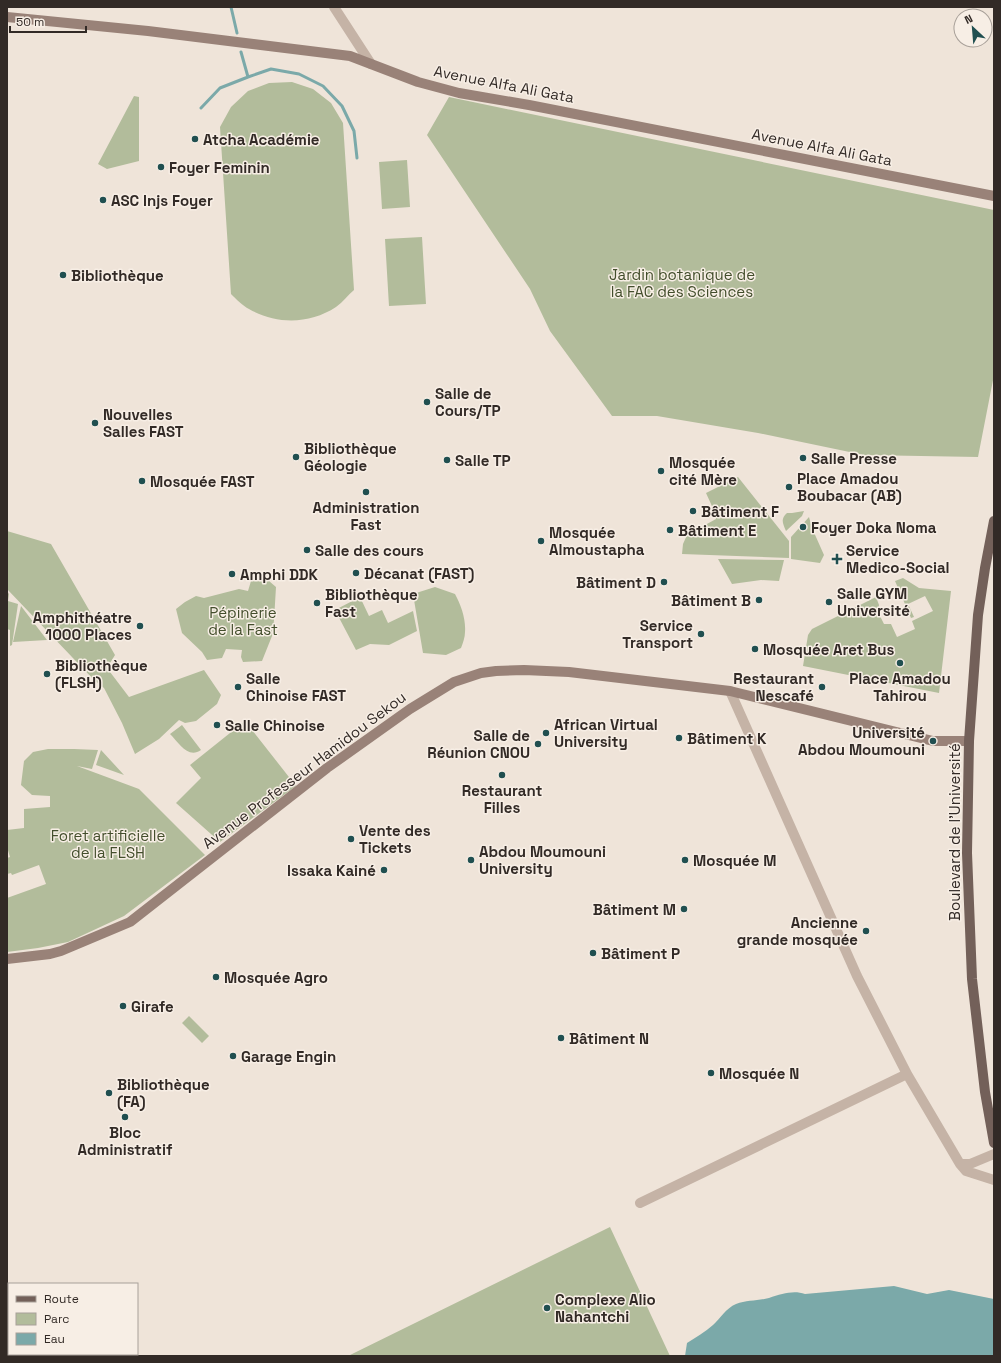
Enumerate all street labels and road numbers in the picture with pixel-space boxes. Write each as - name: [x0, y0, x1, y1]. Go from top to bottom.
- street label: Avenue Alfa Ali Gata: [432, 61, 576, 107]
- street label: Avenue Alfa Ali Gata: [750, 124, 894, 170]
- street label: Avenue Professeur Hamidou Sekou: [198, 687, 410, 853]
- street label: Boulevard de l'Université: [945, 743, 964, 921]

